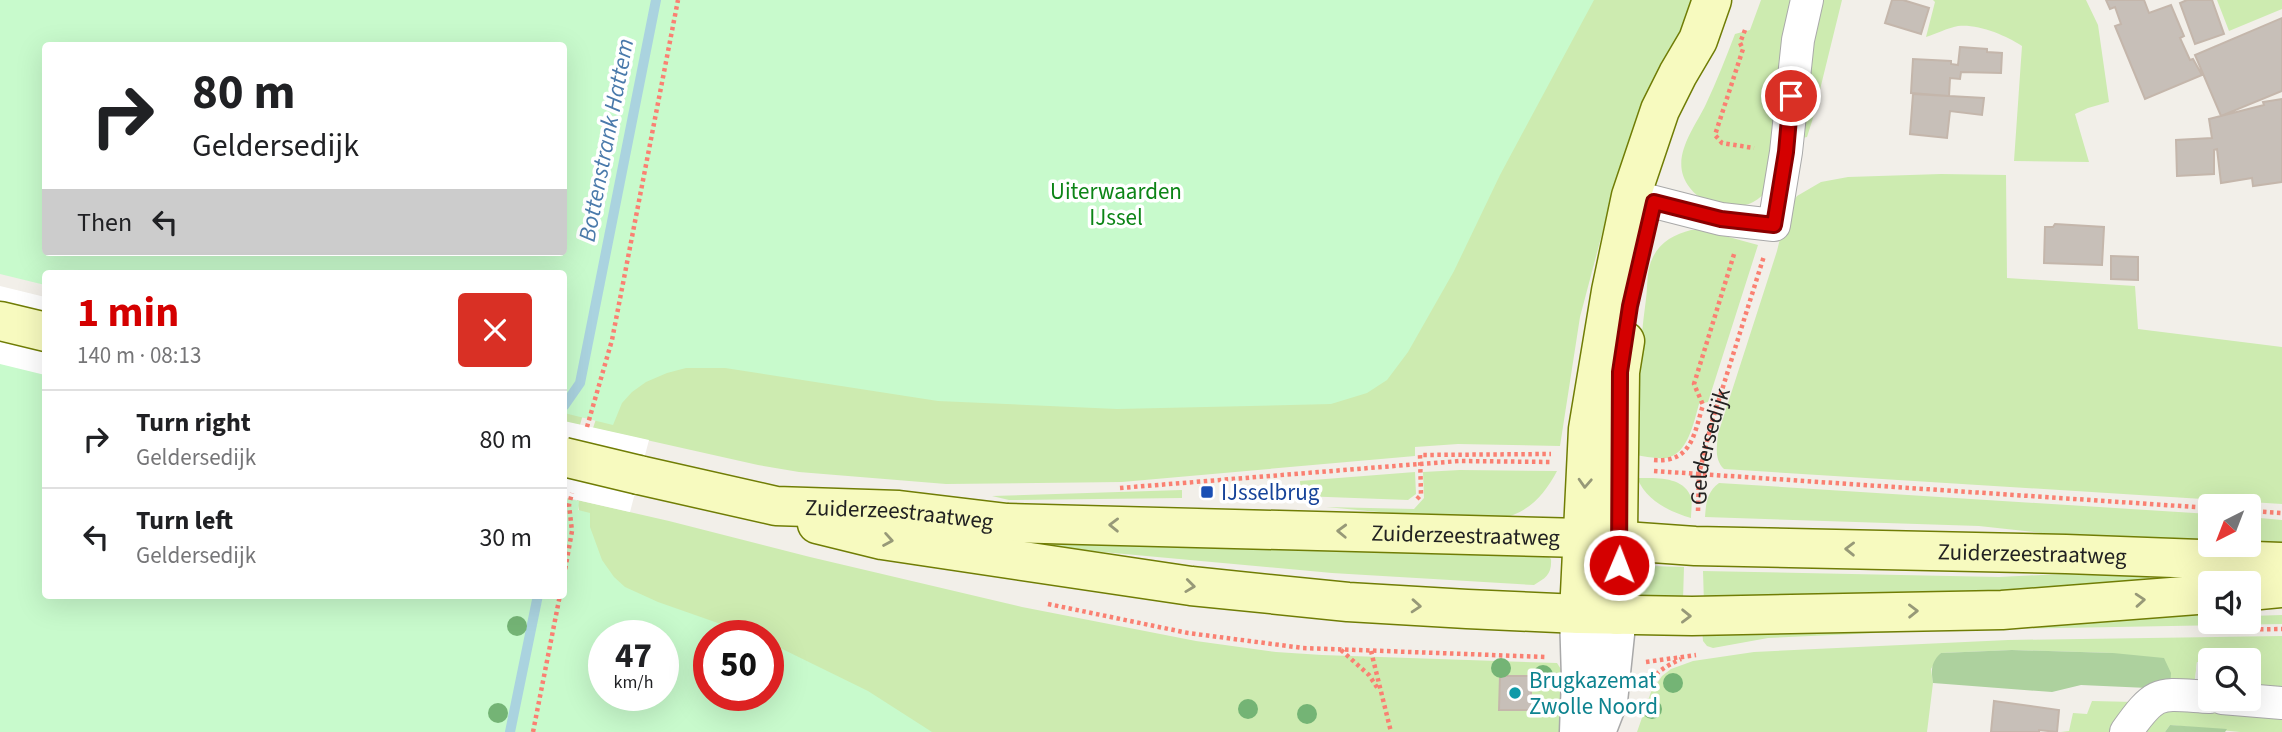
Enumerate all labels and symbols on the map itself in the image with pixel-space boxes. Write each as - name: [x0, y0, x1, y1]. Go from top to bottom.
- water label: Bottenstrank Hattem: [570, 36, 643, 245]
- pin: [1761, 66, 1821, 126]
- park label: Uiterwaarden IJssel: [1050, 175, 1182, 234]
- street label: Geldersedijk: [1682, 383, 1739, 506]
- place label: IJsselbrug: [1221, 476, 1320, 509]
- one-way arrow: [1578, 478, 1593, 489]
- marker: IJsselbrug: [1199, 484, 1215, 500]
- street label: Zuiderzeestraatweg: [805, 491, 996, 538]
- north arrow: [2198, 494, 2261, 556]
- one-way arrow: [1109, 517, 1119, 533]
- street label: Zuiderzeestraatweg: [1371, 517, 1561, 554]
- one-way arrow: [1336, 523, 1347, 539]
- position arrow: [1582, 528, 1656, 602]
- one-way arrow: [882, 532, 894, 547]
- street label: Zuiderzeestraatweg: [1937, 535, 2128, 573]
- one-way arrow: [1845, 541, 1856, 556]
- one-way arrow: [1184, 578, 1196, 593]
- one-way arrow: [2135, 593, 2146, 608]
- one-way arrow: [1411, 598, 1422, 613]
- one-way arrow: [1908, 604, 1919, 619]
- one-way arrow: [1681, 608, 1691, 624]
- speed limit sign: 50: [693, 620, 784, 711]
- place label: Brugkazemat Zwolle Noord: [1529, 664, 1658, 723]
- marker: Brugkazemat Zwolle Noord: [1507, 685, 1523, 701]

